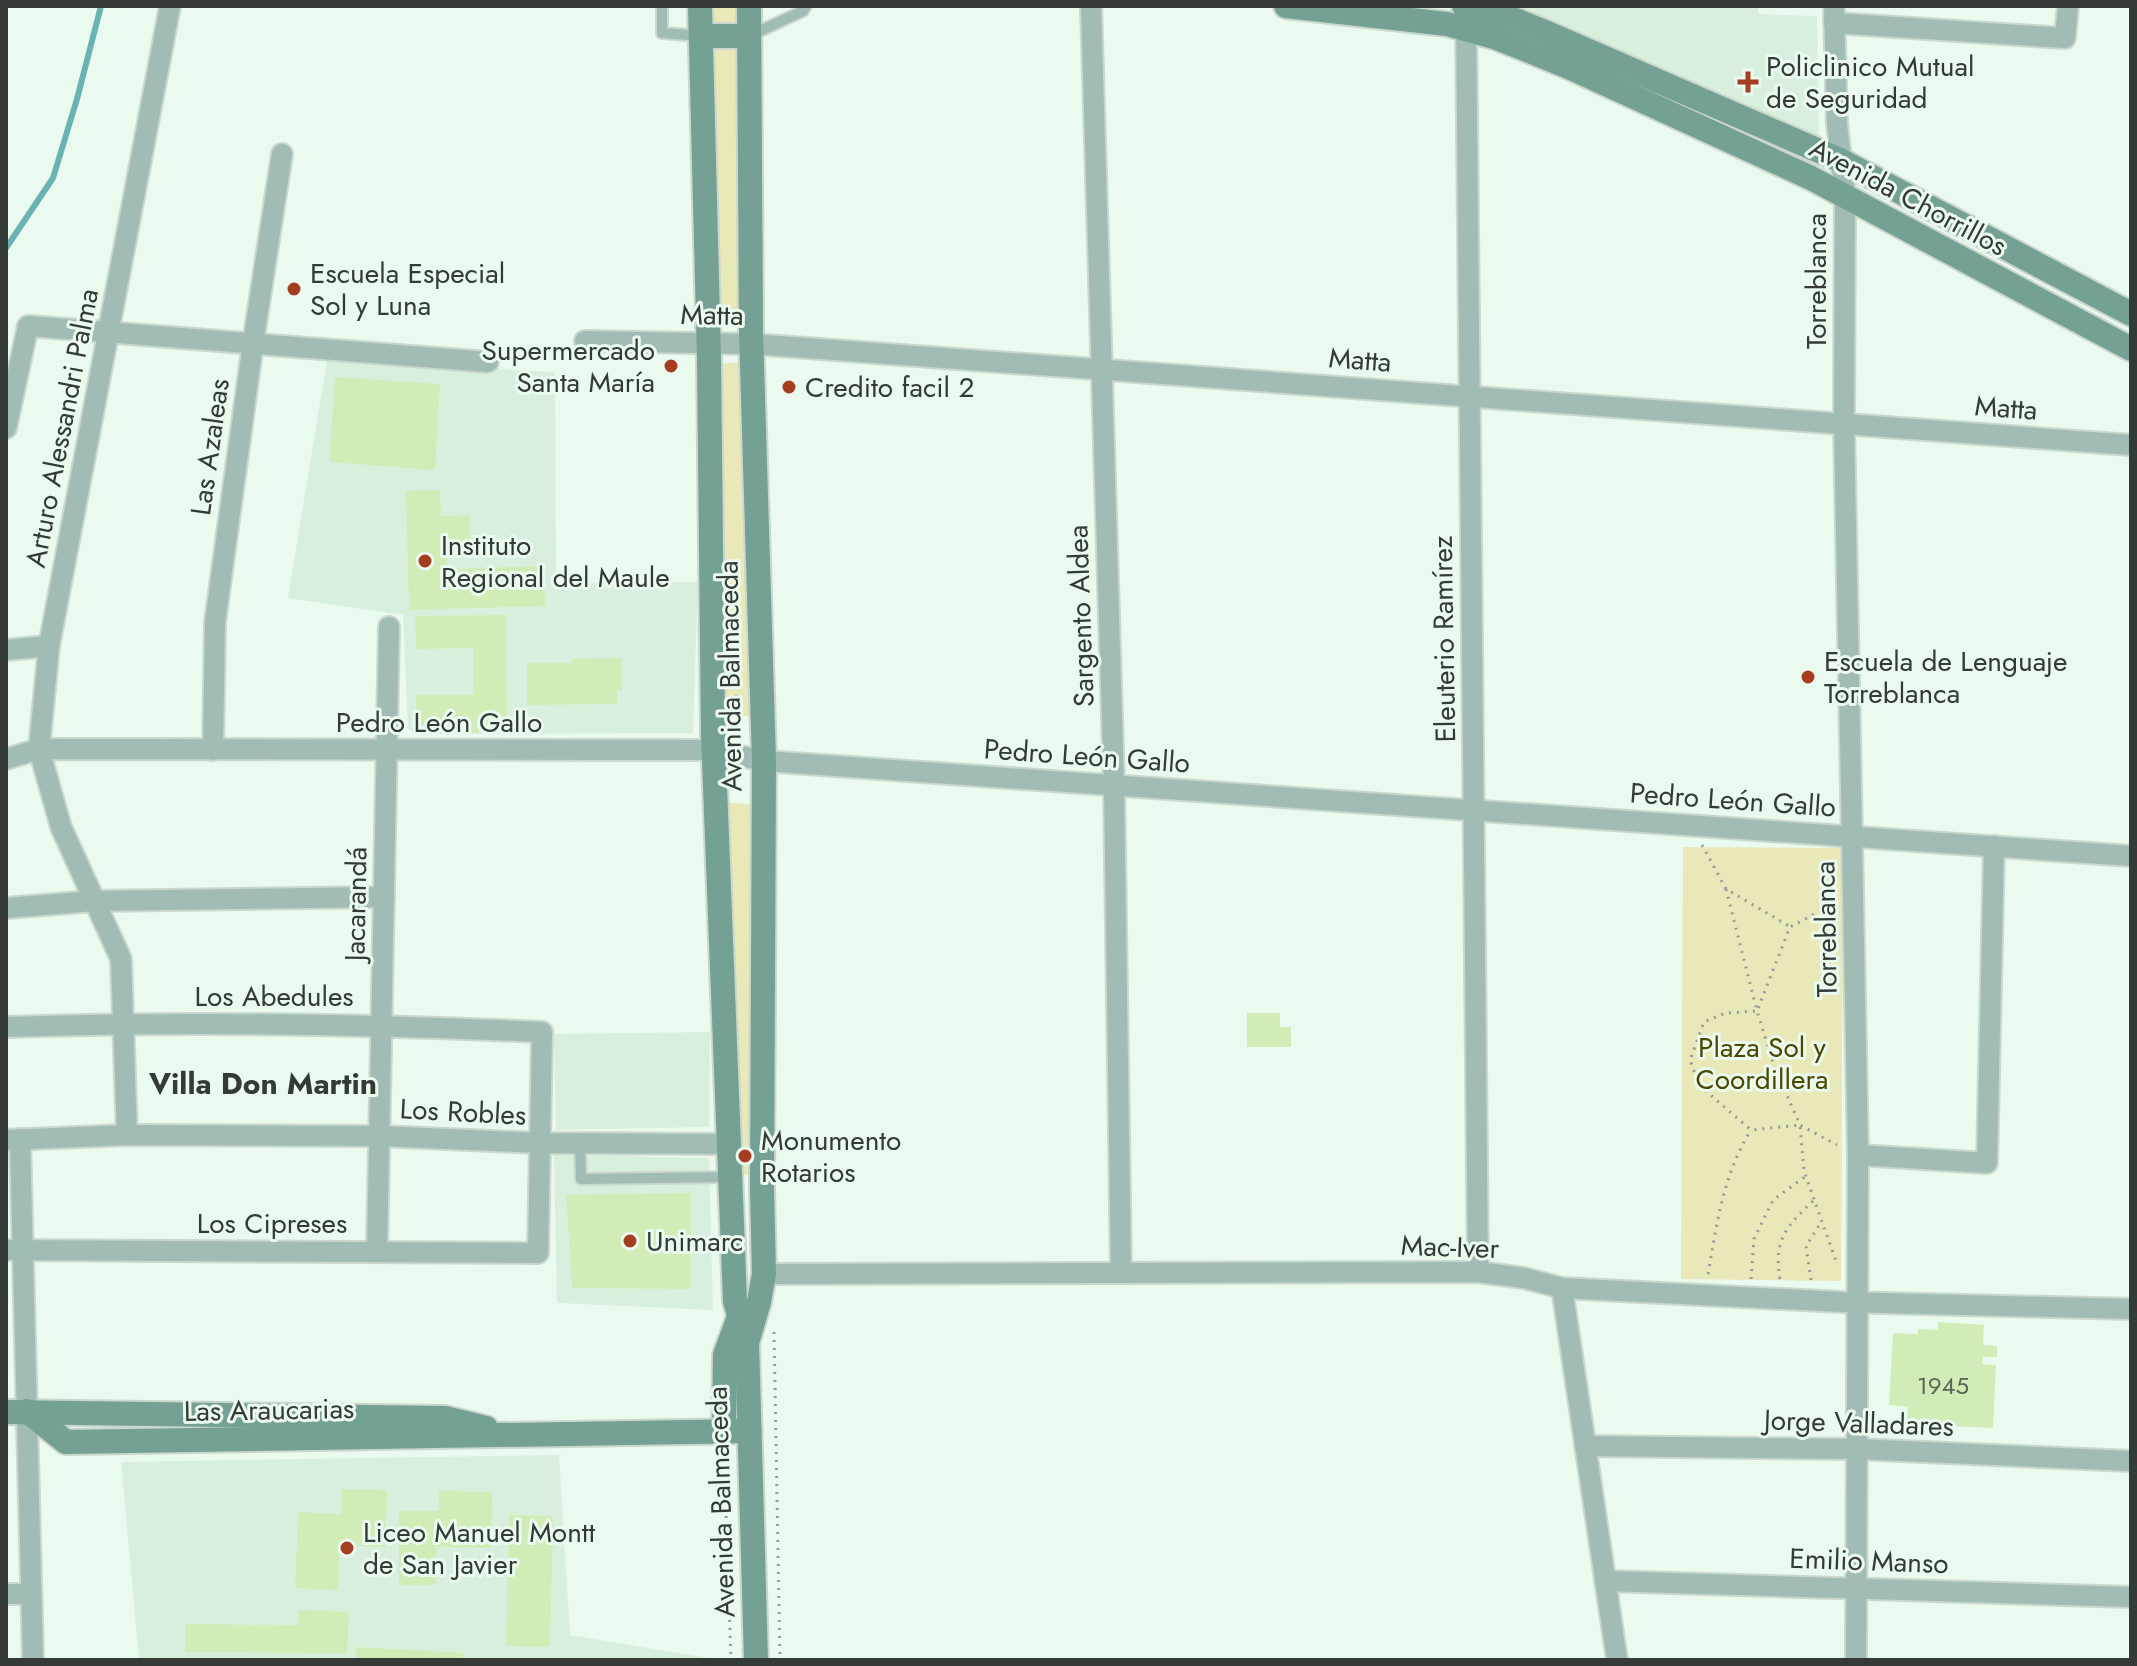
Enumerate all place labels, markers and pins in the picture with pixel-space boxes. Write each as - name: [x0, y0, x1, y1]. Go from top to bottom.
- place label: Policlinico Mutual de Seguridad: [1766, 46, 1974, 119]
- marker: Policlinico Mutual de Seguridad: [1737, 71, 1759, 93]
- place label: Escuela Especial Sol y Luna: [310, 253, 505, 326]
- marker: Escuela Especial Sol y Luna: [285, 280, 303, 298]
- place label: Supermercado Santa María: [481, 330, 655, 403]
- marker: Supermercado Santa María: [662, 357, 680, 375]
- place label: Credito facil 2: [805, 367, 974, 408]
- marker: Credito facil 2: [780, 378, 798, 396]
- place label: Instituto Regional del Maule: [441, 525, 670, 598]
- marker: Instituto Regional del Maule: [416, 552, 434, 570]
- place label: Escuela de Lenguaje Torreblanca: [1824, 641, 2068, 714]
- marker: Escuela de Lenguaje Torreblanca: [1799, 668, 1817, 686]
- place label: Monumento Rotarios: [761, 1120, 901, 1193]
- marker: Monumento Rotarios: [736, 1147, 754, 1165]
- place label: Unimarc: [646, 1221, 743, 1262]
- marker: Unimarc: [621, 1232, 639, 1250]
- place label: Liceo Manuel Montt de San Javier: [363, 1512, 596, 1585]
- marker: Liceo Manuel Montt de San Javier: [338, 1539, 356, 1557]

